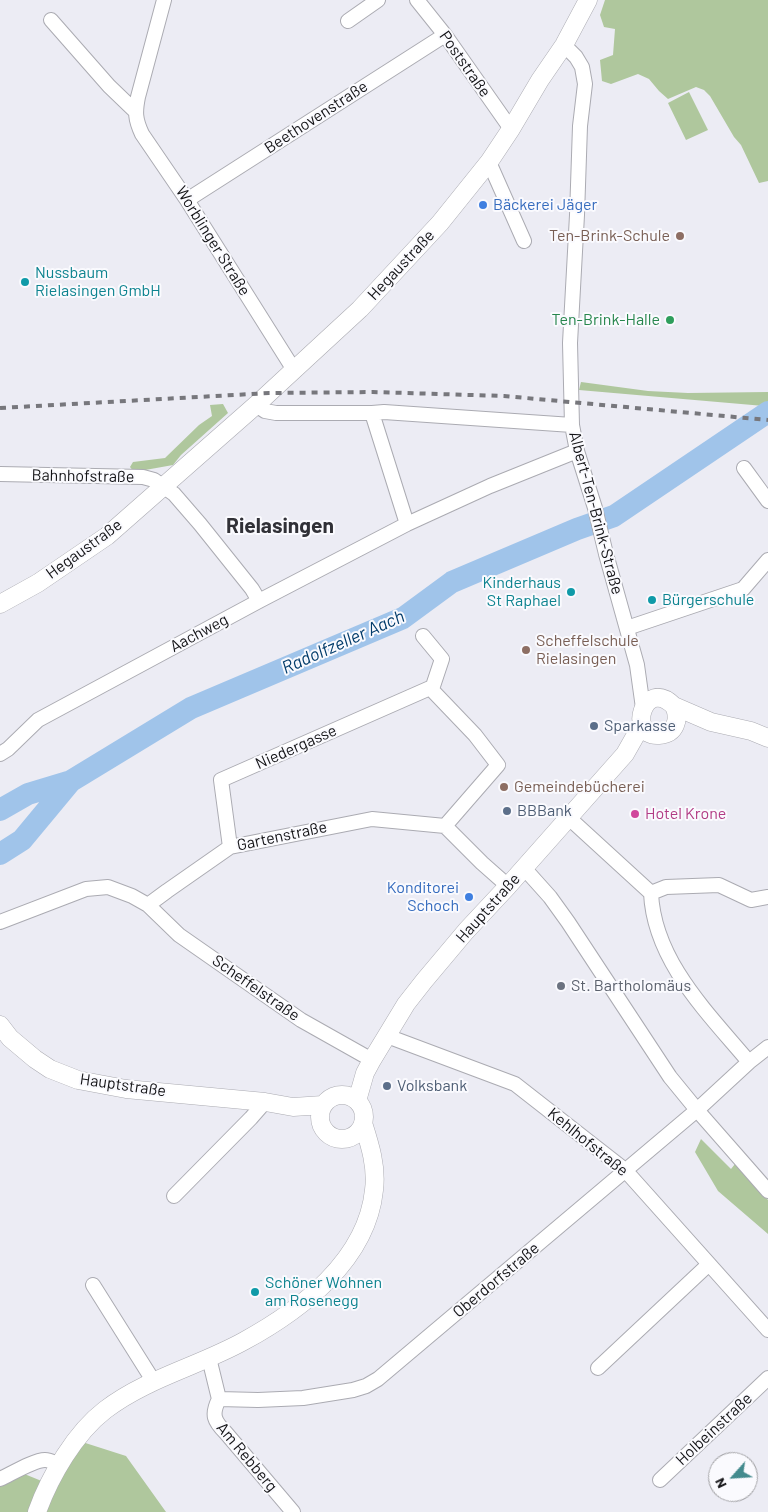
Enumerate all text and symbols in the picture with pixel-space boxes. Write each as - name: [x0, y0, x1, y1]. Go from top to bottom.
- street label: Poststraße: [435, 27, 495, 101]
- street label: Beethovenstraße: [261, 77, 371, 157]
- street label: Worblinger Straße: [172, 183, 254, 299]
- place label: Bäckerei Jäger: [493, 195, 597, 215]
- marker: Bäckerei Jäger: [477, 199, 489, 211]
- street label: Hegaustraße: [364, 226, 438, 304]
- place label: Ten-Brink-Schule: [549, 226, 670, 246]
- marker: Ten-Brink-Schule: [674, 230, 686, 242]
- place label: Nussbaum Rielasingen GmbH: [35, 263, 161, 301]
- marker: Nussbaum Rielasingen GmbH: [19, 276, 31, 288]
- place label: Ten-Brink-Halle: [552, 310, 660, 330]
- marker: Ten-Brink-Halle: [664, 314, 676, 326]
- street label: Albert-Ten-Brink-Straße: [565, 429, 627, 597]
- street label: Bahnhofstraße: [31, 466, 135, 486]
- district label: Rielasingen: [226, 513, 334, 539]
- street label: Hegaustraße: [42, 515, 126, 583]
- place label: Kinderhaus St Raphael: [482, 573, 561, 611]
- marker: Kinderhaus St Raphael: [565, 586, 577, 598]
- place label: Bürgerschule: [662, 590, 754, 610]
- marker: Bürgerschule: [646, 594, 658, 606]
- water label: Radolfzeller Aach: [278, 605, 408, 679]
- street label: Aachweg: [167, 610, 231, 656]
- place label: Scheffelschule Rielasingen: [536, 631, 639, 669]
- marker: Scheffelschule Rielasingen: [520, 644, 532, 656]
- place label: Sparkasse: [604, 716, 676, 736]
- marker: Sparkasse: [588, 720, 600, 732]
- street label: Niedergasse: [252, 721, 340, 773]
- place label: Gemeindebücherei: [514, 777, 645, 797]
- marker: Gemeindebücherei: [498, 781, 510, 793]
- place label: BBBank: [517, 801, 572, 821]
- place label: Hotel Krone: [645, 804, 726, 824]
- marker: BBBank: [501, 805, 513, 817]
- marker: Hotel Krone: [629, 808, 641, 820]
- street label: Gartenstraße: [235, 817, 329, 855]
- street label: Hauptstraße: [452, 869, 524, 947]
- place label: Konditorei Schoch: [387, 878, 459, 916]
- marker: Konditorei Schoch: [463, 891, 475, 903]
- street label: Scheffelstraße: [209, 951, 303, 1025]
- place label: St. Bartholomäus: [571, 976, 691, 996]
- marker: St. Bartholomäus: [555, 980, 567, 992]
- street label: Hauptstraße: [79, 1069, 167, 1101]
- place label: Volksbank: [397, 1076, 467, 1096]
- marker: Volksbank: [381, 1080, 393, 1092]
- street label: Kehlhofstraße: [544, 1104, 632, 1180]
- street label: Oberdorfstraße: [449, 1238, 543, 1322]
- place label: Schöner Wohnen am Rosenegg: [265, 1273, 382, 1311]
- marker: Schöner Wohnen am Rosenegg: [249, 1286, 261, 1298]
- street label: Holbeinstraße: [672, 1389, 756, 1469]
- street label: Am Rebberg: [212, 1418, 282, 1496]
- north arrow: [708, 1452, 758, 1502]
- text: N: [710, 1475, 730, 1491]

